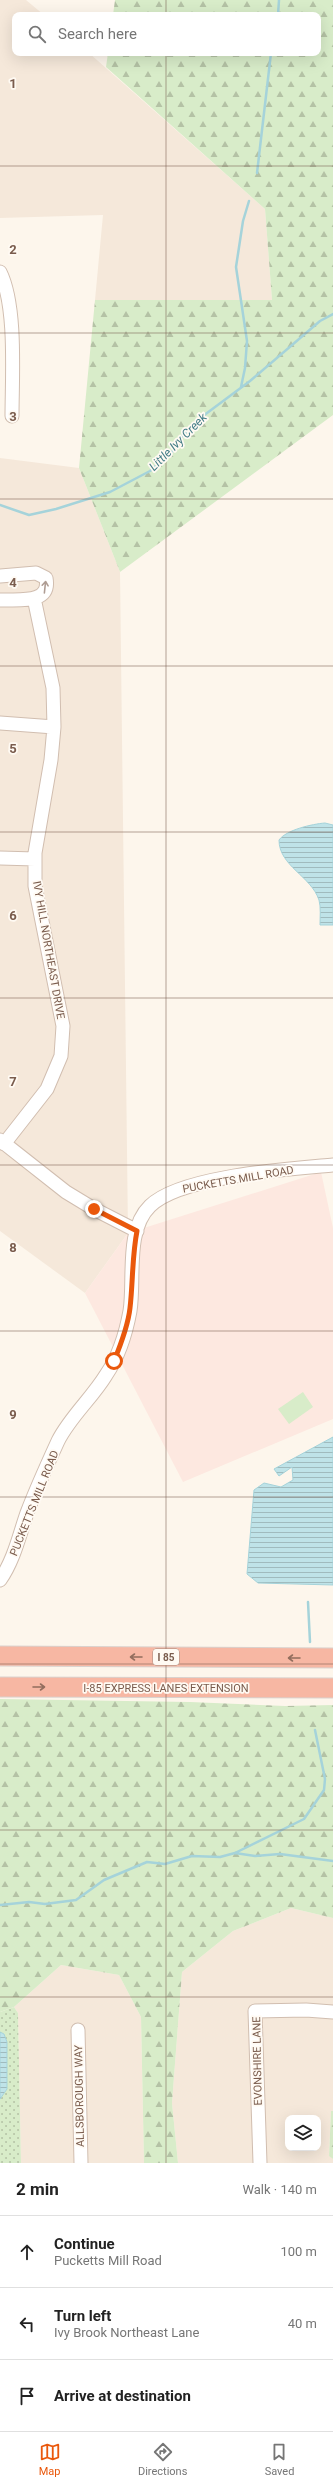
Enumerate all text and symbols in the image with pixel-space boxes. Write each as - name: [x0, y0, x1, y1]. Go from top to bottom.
- search box: [12, 12, 321, 56]
- icon: search: [26, 23, 48, 45]
- text: Search here: [58, 25, 137, 43]
- text: 1: [9, 76, 17, 91]
- text: 2: [9, 242, 17, 257]
- text: 3: [9, 409, 17, 424]
- water label: Little Ivy Creek: [146, 410, 210, 474]
- text: 4: [9, 575, 17, 590]
- one-way arrow: [41, 580, 49, 593]
- text: 5: [9, 741, 17, 756]
- street label: IVY HILL NORTHEAST DRIVE: [30, 880, 67, 1020]
- text: 6: [9, 908, 17, 923]
- text: 7: [9, 1074, 17, 1089]
- street label: PUCKETTS MILL ROAD: [181, 1163, 295, 1196]
- route end: [85, 1200, 103, 1218]
- text: 8: [9, 1240, 17, 1255]
- route start: [105, 1352, 123, 1370]
- text: 9: [9, 1407, 17, 1422]
- street label: PUCKETTS MILL ROAD: [7, 1449, 62, 1558]
- road number: I 85: [153, 1649, 179, 1665]
- one-way arrow: [130, 1653, 143, 1661]
- one-way arrow: [288, 1654, 301, 1662]
- street label: I-85 EXPRESS LANES EXTENSION: [83, 1682, 249, 1695]
- one-way arrow: [32, 1683, 45, 1691]
- street label: EVONSHIRE LANE: [250, 2016, 265, 2106]
- street label: ALLSBOROUGH WAY: [72, 2044, 87, 2147]
- map controls: [285, 2115, 321, 2151]
- button: layers: [285, 2115, 321, 2151]
- text: 2 min: [16, 2179, 59, 2199]
- text: Walk · 140 m: [242, 2182, 317, 2197]
- text: Continue: [54, 2235, 115, 2253]
- icon: ahead: [16, 2241, 38, 2263]
- text: 100 m: [280, 2244, 317, 2259]
- text: Pucketts Mill Road: [54, 2253, 162, 2268]
- text: Turn left: [54, 2307, 111, 2325]
- icon: left: [16, 2313, 38, 2335]
- text: 40 m: [288, 2316, 317, 2331]
- text: Ivy Brook Northeast Lane: [54, 2325, 199, 2340]
- icon: arrive: [16, 2385, 38, 2407]
- text: Arrive at destination: [54, 2387, 191, 2405]
- tab: Map: [39, 2441, 61, 2478]
- tab: Directions: [138, 2441, 187, 2478]
- tab: Saved: [265, 2441, 294, 2478]

